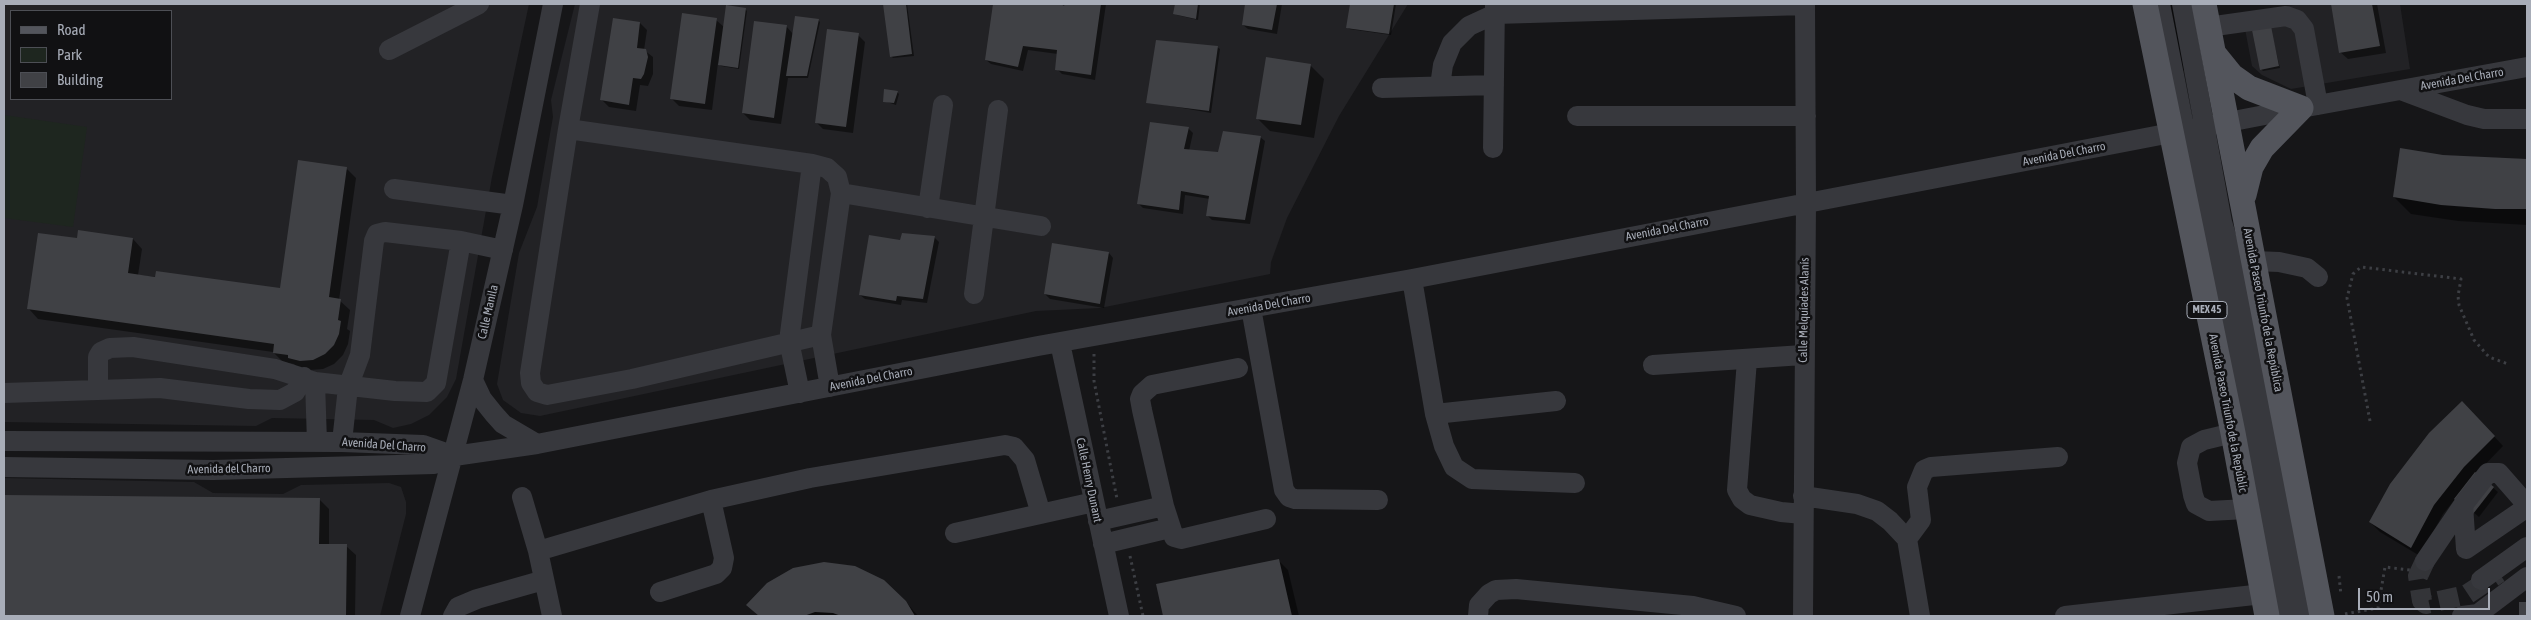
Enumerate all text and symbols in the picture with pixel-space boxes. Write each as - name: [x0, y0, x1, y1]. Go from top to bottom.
- legend: [10, 10, 172, 100]
- text: Road: [57, 21, 86, 38]
- text: Park: [57, 46, 82, 63]
- street label: Avenida Del Charro: [2419, 65, 2505, 93]
- text: Building: [57, 71, 103, 88]
- street label: Avenida Del Charro: [2021, 139, 2107, 169]
- street label: Avenida Del Charro: [1624, 214, 1710, 244]
- street label: Avenida Paseo Triunfo de la República: [2240, 227, 2286, 393]
- street label: Calle Melquíades Alanís: [1796, 257, 1812, 363]
- street label: Calle Manila: [475, 283, 501, 341]
- street label: Avenida Del Charro: [1226, 291, 1312, 319]
- road number: MEX 45: [2187, 302, 2227, 318]
- street label: Avenida Paseo Triunfo de la Repúblic: [2206, 333, 2250, 493]
- street label: Avenida Del Charro: [828, 364, 914, 394]
- street label: Avenida Del Charro: [342, 435, 426, 455]
- street label: Calle Henry Dunant: [1073, 437, 1105, 523]
- street label: Avenida del Charro: [187, 461, 271, 477]
- scale bar: [2361, 578, 2494, 610]
- text: 50 m: [2366, 588, 2393, 605]

